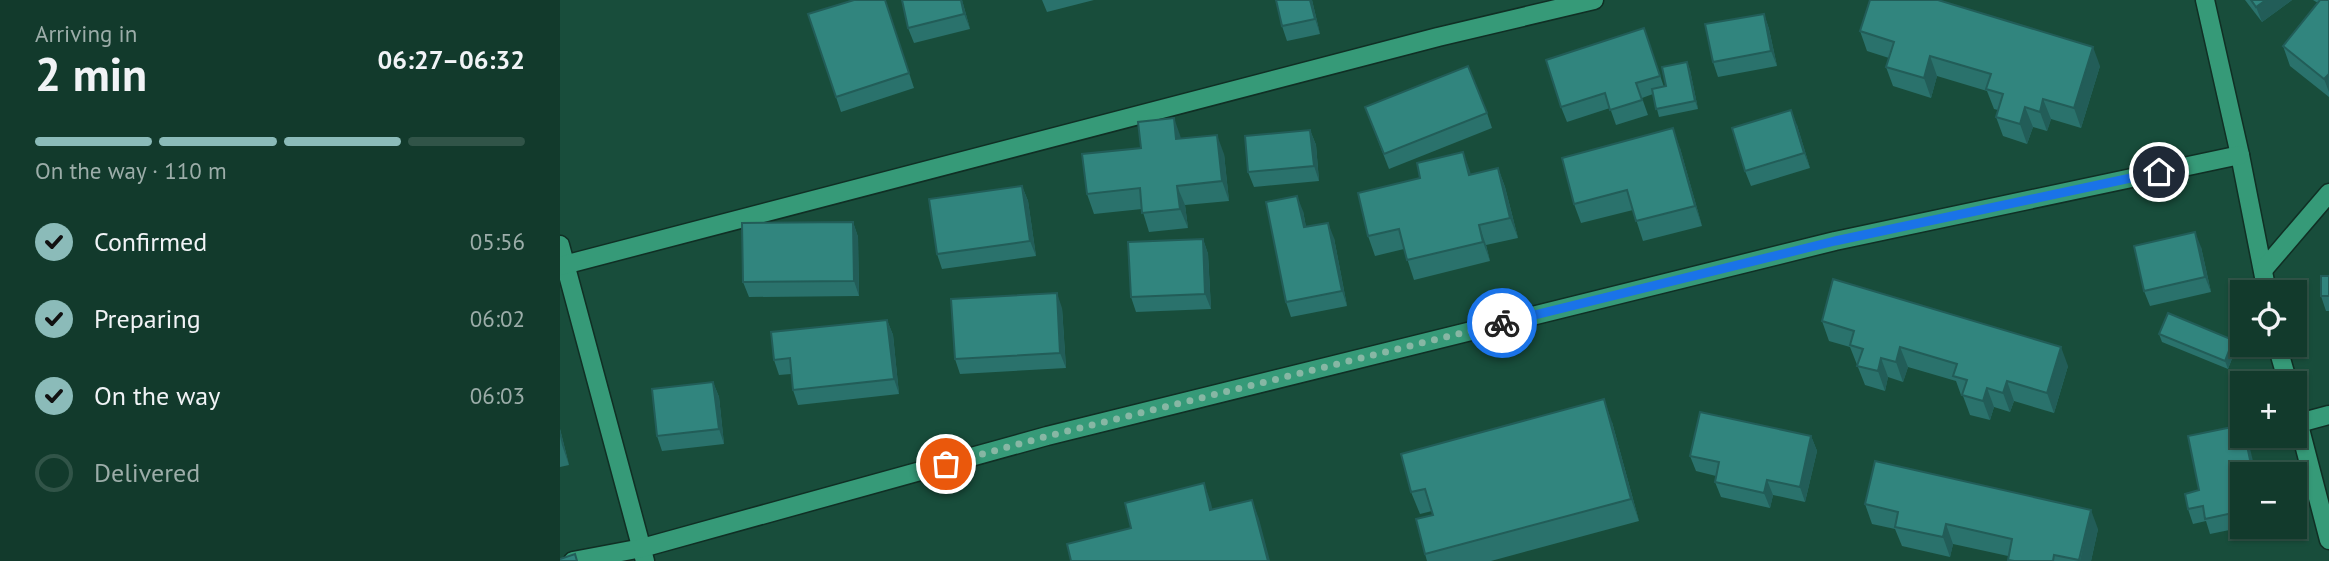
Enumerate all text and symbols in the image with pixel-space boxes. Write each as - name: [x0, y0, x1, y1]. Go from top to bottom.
- text: Arriving in: [35, 19, 137, 48]
- text: 06:27–06:32: [378, 43, 525, 76]
- text: 2 min: [35, 44, 147, 104]
- pin: [2129, 142, 2189, 202]
- icon: home: [2140, 153, 2178, 191]
- text: On the way · 110 m: [35, 156, 227, 185]
- icon: check: [35, 223, 73, 261]
- text: Confirmed: [94, 225, 207, 258]
- text: 05:56: [470, 227, 525, 256]
- map controls: [2230, 280, 2307, 539]
- button: locate: [2230, 280, 2307, 357]
- courier: [1467, 288, 1537, 358]
- icon: check: [35, 300, 73, 338]
- text: Preparing: [94, 302, 201, 335]
- text: 06:02: [470, 304, 525, 333]
- icon: bike: [1483, 304, 1521, 342]
- button: +: [2230, 371, 2307, 448]
- icon: check: [35, 377, 73, 415]
- text: On the way: [94, 379, 220, 412]
- text: 06:03: [470, 381, 525, 410]
- pin: [916, 434, 976, 494]
- icon: bag: [927, 445, 965, 483]
- text: Delivered: [94, 456, 200, 489]
- button: −: [2230, 462, 2307, 539]

